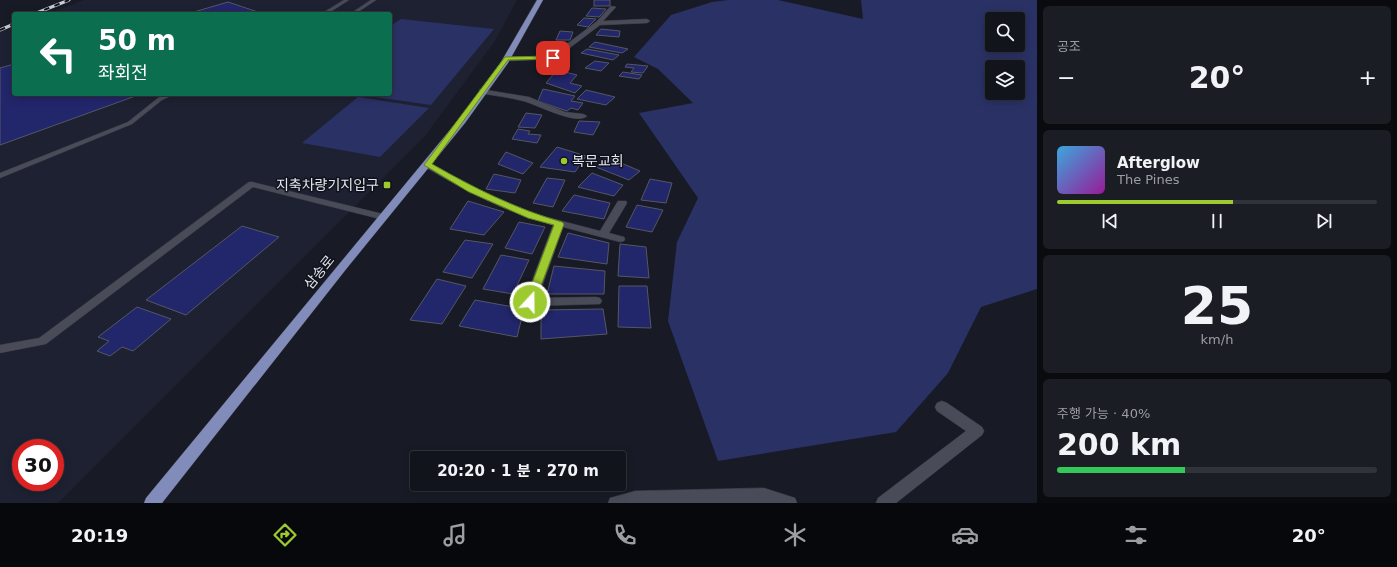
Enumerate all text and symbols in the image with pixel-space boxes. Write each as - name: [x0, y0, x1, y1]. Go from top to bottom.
- map controls: [985, 12, 1025, 100]
- button: search: [985, 12, 1025, 52]
- text: 50 m: [98, 24, 176, 57]
- icon: left: [32, 28, 84, 80]
- text: 공조: [1057, 39, 1081, 54]
- pin: [536, 41, 570, 75]
- icon: arrive: [542, 47, 564, 69]
- button: layers: [985, 60, 1025, 100]
- text: 20°: [1189, 60, 1245, 95]
- text: 좌회전: [98, 62, 148, 83]
- text: −: [1057, 65, 1075, 90]
- text: +: [1359, 65, 1377, 90]
- place label: 복문교회: [572, 153, 624, 169]
- text: Afterglow: [1117, 154, 1200, 172]
- marker: 복문교회: [559, 156, 569, 166]
- text: The Pines: [1117, 172, 1180, 187]
- place label: 지축차량기지입구: [276, 177, 379, 193]
- marker: 지축차량기지입구: [382, 180, 392, 190]
- icon: previous: [1099, 210, 1121, 232]
- icon: pause: [1206, 210, 1228, 232]
- icon: next: [1313, 210, 1335, 232]
- street label: 삼송로: [301, 252, 337, 292]
- text: 25: [1181, 276, 1253, 336]
- position arrow: [509, 281, 551, 323]
- text: km/h: [1201, 332, 1233, 347]
- text: 주행 가능 · 40%: [1057, 406, 1150, 421]
- text: 200 km: [1057, 427, 1181, 462]
- speed limit sign: 30: [12, 439, 64, 491]
- text: 20:20 · 1 분 · 270 m: [437, 462, 599, 480]
- icon: directions: [271, 521, 299, 549]
- icon: music: [441, 521, 469, 549]
- icon: phone: [611, 521, 639, 549]
- icon: climate: [781, 521, 809, 549]
- icon: car: [951, 521, 979, 549]
- icon: filters: [1122, 521, 1150, 549]
- text: 20:19: [71, 525, 128, 546]
- text: 20°: [1292, 525, 1326, 546]

